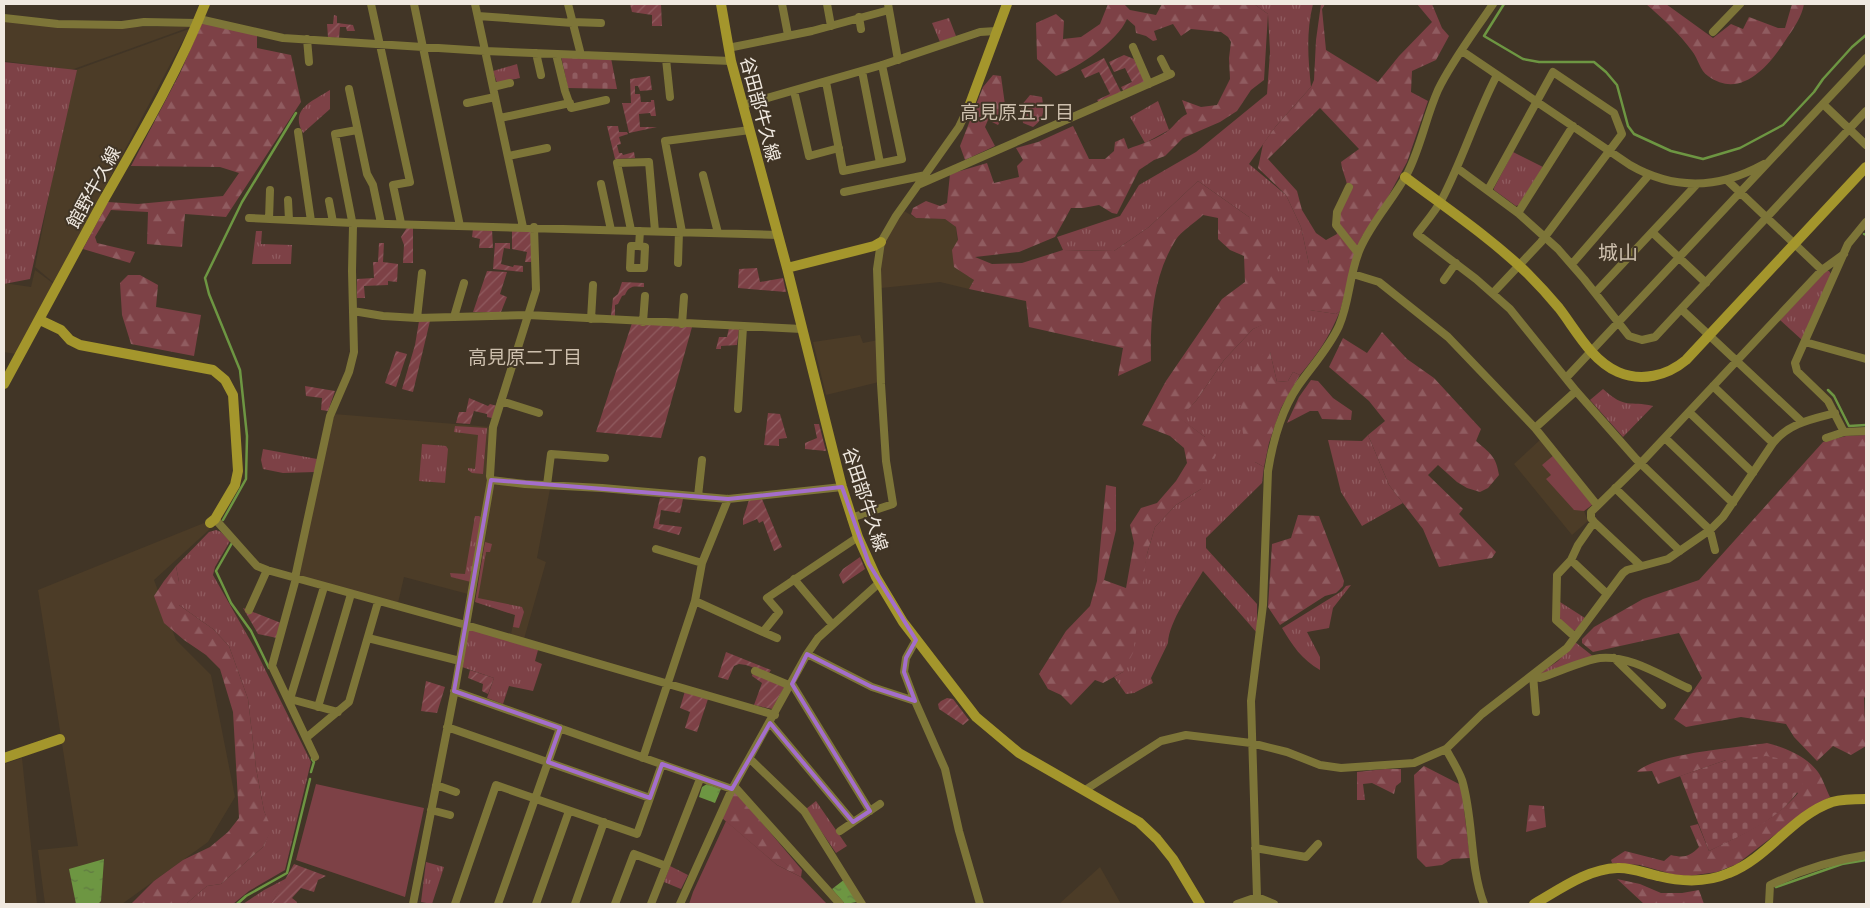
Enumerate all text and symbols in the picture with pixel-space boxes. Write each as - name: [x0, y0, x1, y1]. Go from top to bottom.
- street label: 谷田部牛久線: [735, 54, 787, 164]
- district label: 高見原五丁目: [960, 98, 1074, 124]
- street label: 館野牛久線: [61, 142, 125, 232]
- district label: 城山: [1598, 238, 1638, 265]
- district label: 高見原二丁目: [468, 343, 582, 369]
- street label: 谷田部牛久線: [838, 444, 894, 554]

